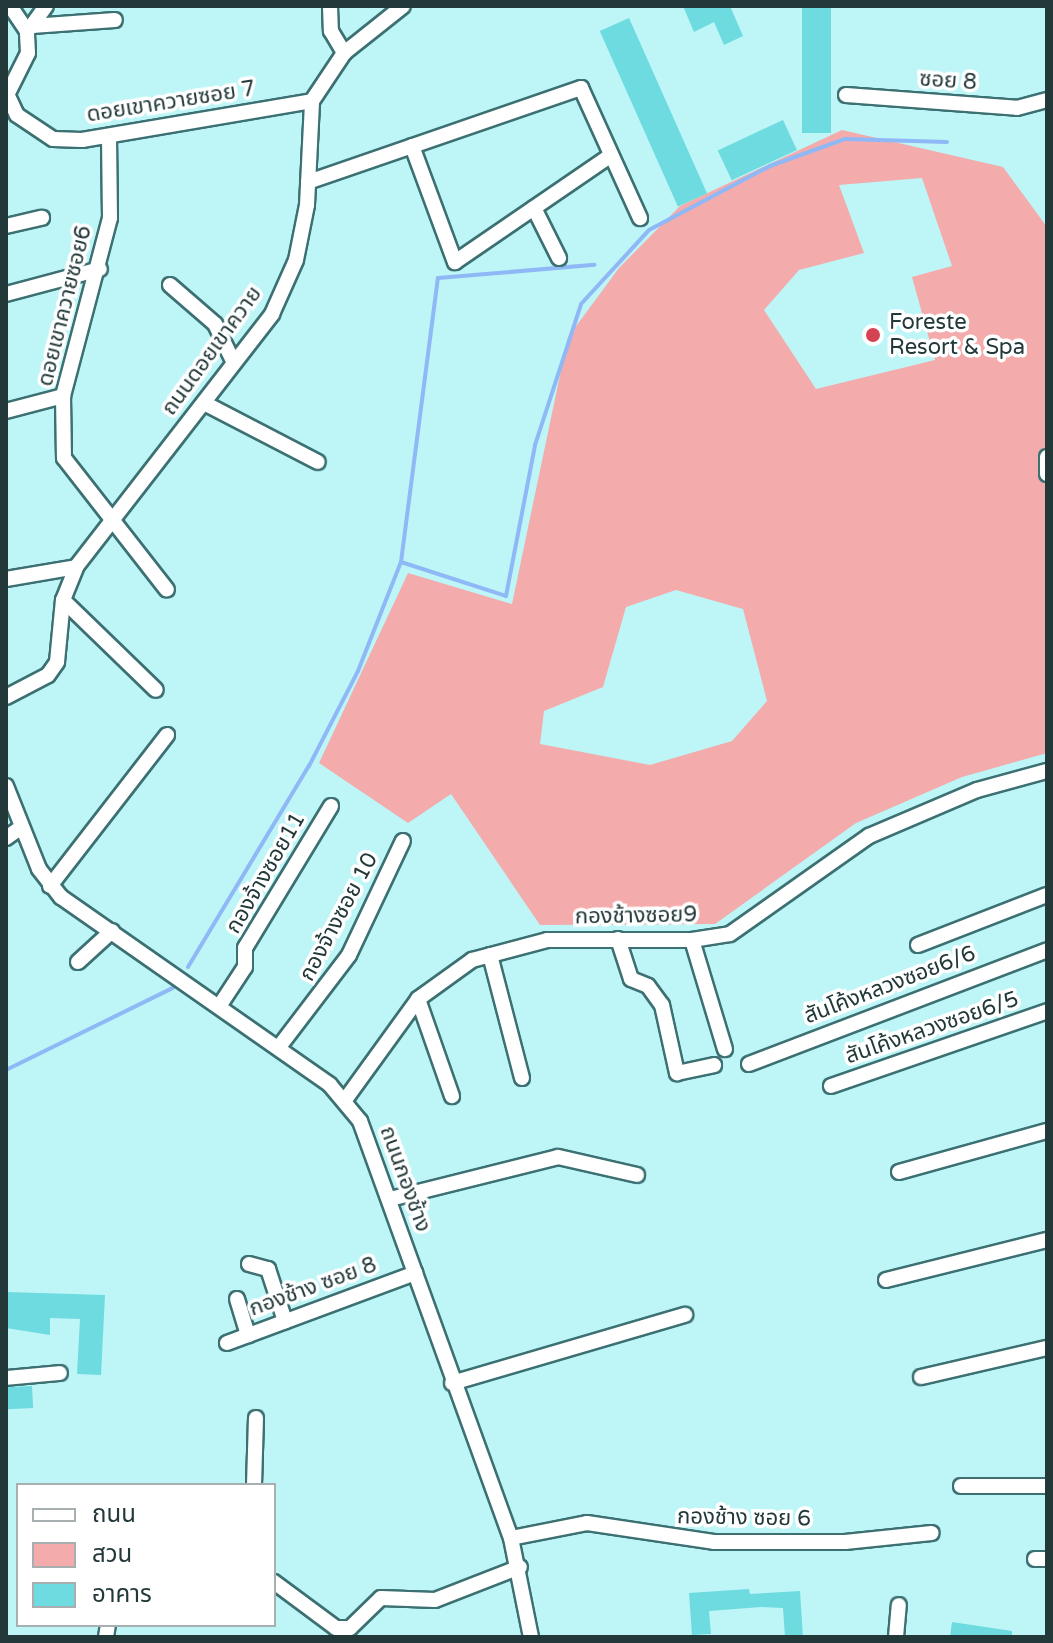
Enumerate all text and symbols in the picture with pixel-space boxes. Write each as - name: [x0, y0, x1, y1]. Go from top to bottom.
- street label: ซอย 8: [918, 66, 978, 96]
- street label: ดอยเขาควายซอย 7: [85, 76, 257, 128]
- street label: ดอยเขาควายซอย6: [32, 223, 98, 389]
- street label: ถนนดอยเขาควาย: [156, 281, 268, 421]
- place label: Foreste Resort & Spa: [889, 309, 1025, 360]
- marker: Foreste Resort & Spa: [864, 326, 882, 344]
- street label: กองจ้างซอย11: [221, 808, 311, 938]
- street label: กองจ้างซอย 10: [294, 848, 384, 986]
- street label: กองช้างซอย9: [575, 902, 697, 930]
- street label: สันโค้งหลวงซอย6/6: [801, 940, 979, 1030]
- street label: สันโค้งหลวงซอย6/5: [842, 986, 1022, 1070]
- street label: ถนนกองช้าง: [374, 1122, 436, 1236]
- street label: กองช้าง ซอย 8: [246, 1252, 380, 1322]
- legend: [16, 1483, 276, 1627]
- text: ถนน: [92, 1500, 136, 1529]
- street label: กองช้าง ซอย 6: [677, 1504, 811, 1532]
- text: สวน: [92, 1540, 132, 1569]
- text: อาคาร: [92, 1580, 152, 1609]

